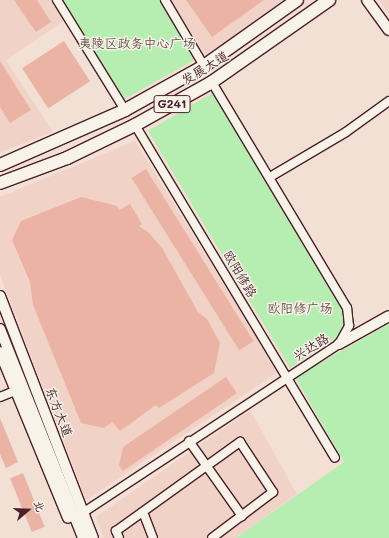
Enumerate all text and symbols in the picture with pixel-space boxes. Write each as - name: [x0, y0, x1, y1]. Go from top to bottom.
- park label: 夷陵区政务中心广场: [79, 35, 195, 51]
- street label: 发展大道: [179, 48, 231, 88]
- road number: G241: [153, 94, 191, 114]
- street label: 欧阳修路: [220, 248, 260, 300]
- park label: 欧阳修广场: [268, 300, 332, 316]
- street label: 兴达路: [290, 330, 332, 364]
- street label: 东方大道: [42, 385, 76, 439]
- north arrow: [8, 490, 48, 530]
- text: 北: [31, 498, 49, 514]

